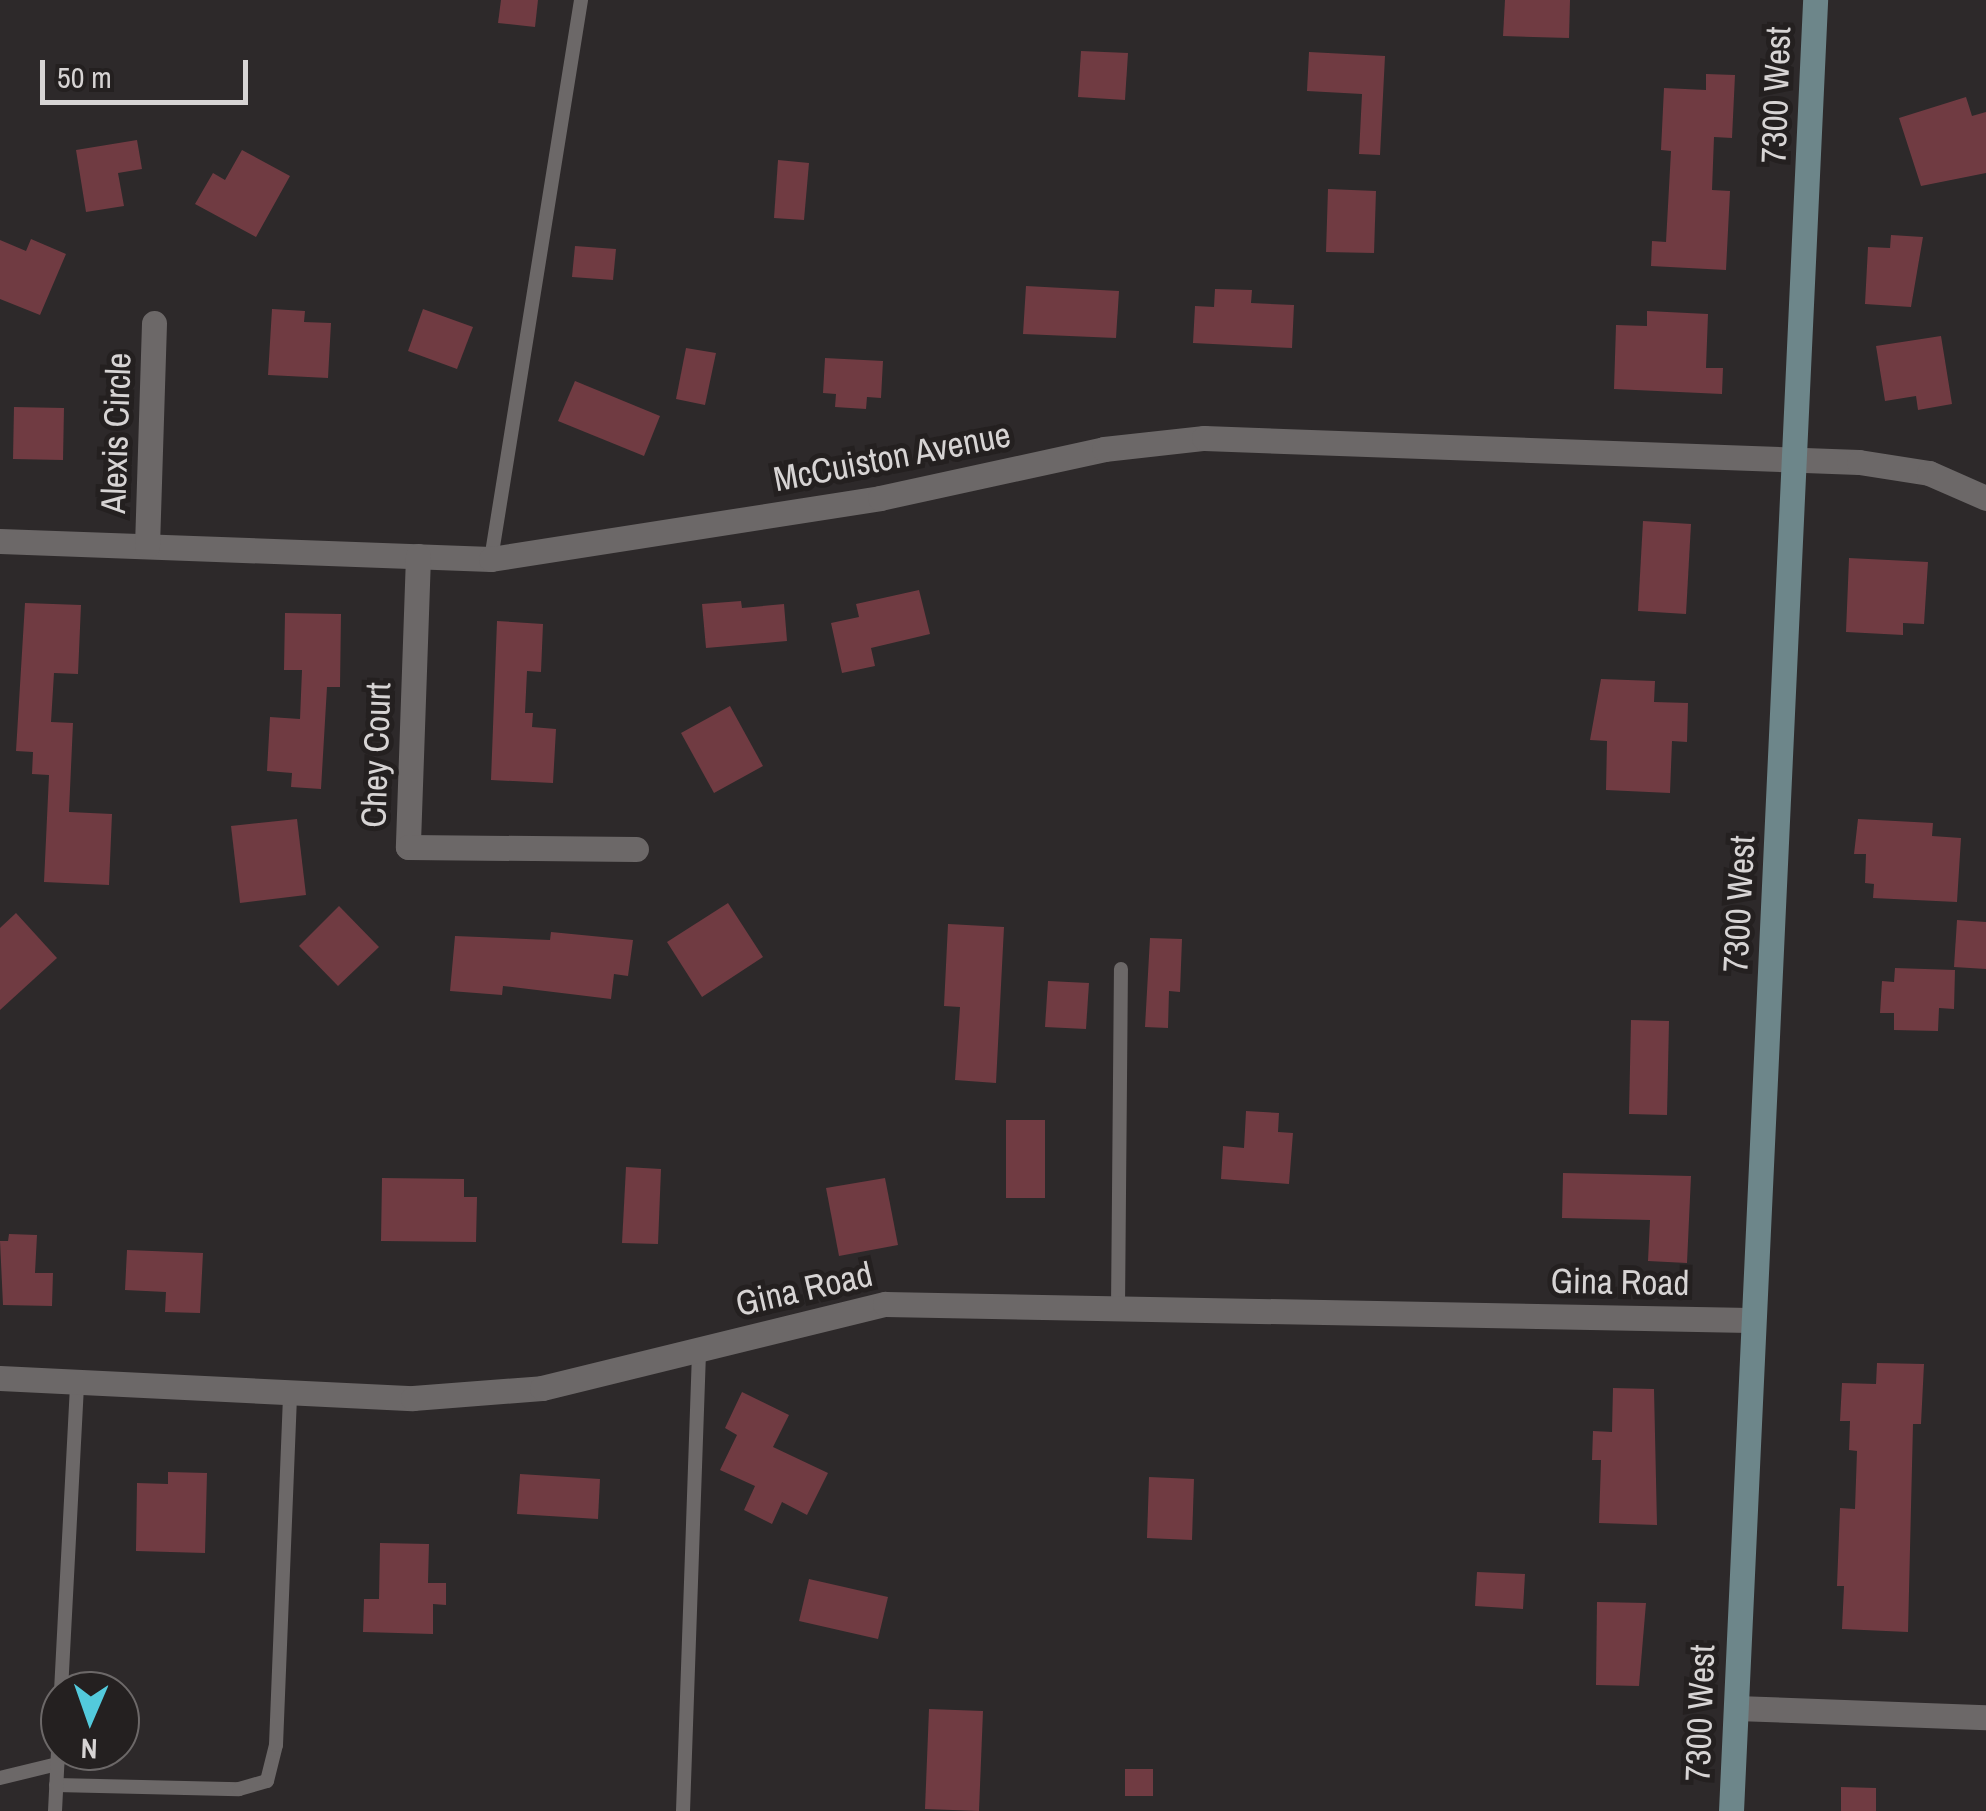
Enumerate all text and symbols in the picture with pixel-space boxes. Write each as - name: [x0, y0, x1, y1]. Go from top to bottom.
- street label: 7300 West: [1753, 26, 1799, 164]
- scale bar: [45, 40, 252, 102]
- text: 50 m: [57, 57, 112, 97]
- street label: Alexis Circle: [92, 352, 140, 514]
- street label: McCuiston Avenue: [769, 413, 1015, 501]
- street label: Chey Court: [352, 682, 400, 828]
- street label: 7300 West: [1714, 835, 1764, 973]
- street label: Gina Road: [732, 1253, 876, 1325]
- street label: Gina Road: [1550, 1260, 1690, 1304]
- street label: 7300 West: [1677, 1644, 1723, 1782]
- north arrow: [40, 1671, 140, 1771]
- text: N: [80, 1730, 98, 1768]

